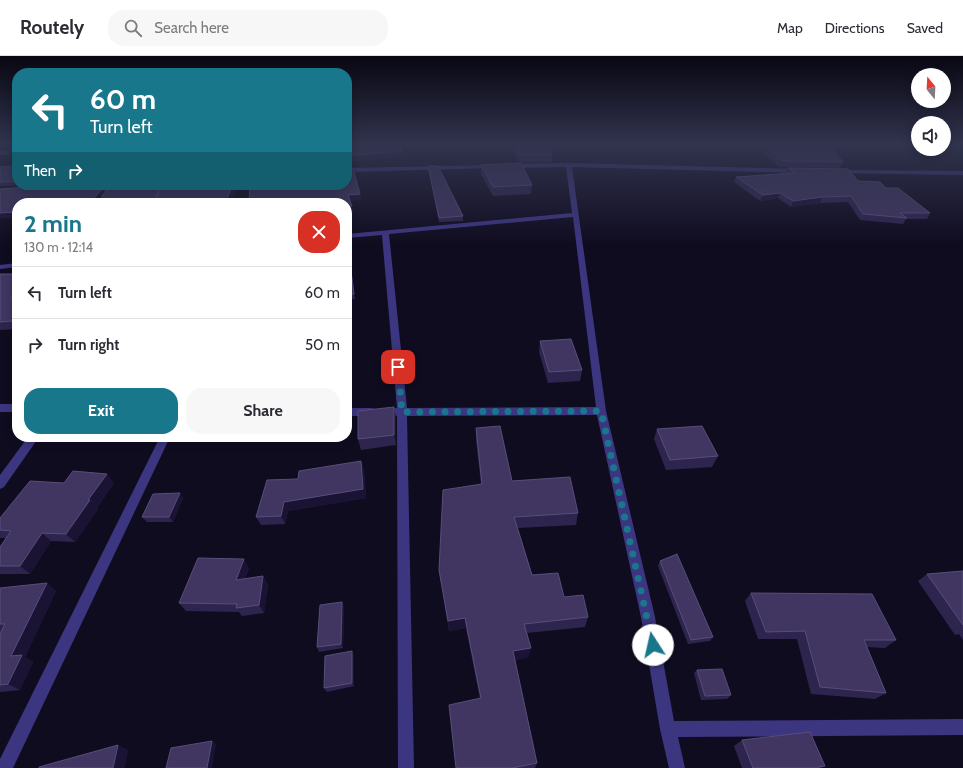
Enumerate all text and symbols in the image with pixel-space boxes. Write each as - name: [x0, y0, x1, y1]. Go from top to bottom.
- search box: [108, 10, 388, 46]
- text: Routely: [20, 16, 84, 39]
- icon: search: [122, 17, 144, 39]
- text: Search here: [154, 19, 229, 37]
- text: Map: [777, 19, 803, 37]
- text: Directions: [825, 19, 885, 37]
- text: Saved: [907, 19, 943, 37]
- north arrow: [911, 68, 951, 108]
- map controls: [911, 68, 951, 156]
- text: 60 m: [90, 82, 156, 116]
- icon: left: [24, 84, 76, 136]
- text: Turn left: [90, 116, 153, 138]
- button: sound: [911, 116, 951, 156]
- icon: right: [64, 160, 86, 182]
- text: Then: [24, 162, 56, 180]
- text: 2 min: [24, 209, 82, 238]
- button: close: [298, 211, 340, 253]
- text: 130 m · 12:14: [24, 239, 93, 255]
- icon: left: [24, 282, 46, 304]
- text: Turn left: [58, 284, 112, 302]
- text: 60 m: [304, 284, 340, 302]
- icon: right: [24, 334, 46, 356]
- text: Turn right: [58, 336, 119, 354]
- text: 50 m: [305, 336, 340, 354]
- pin: [381, 350, 415, 384]
- icon: arrive: [387, 356, 409, 378]
- button: Exit: [24, 388, 178, 434]
- button: Share: [186, 388, 340, 434]
- position arrow: [632, 624, 674, 666]

